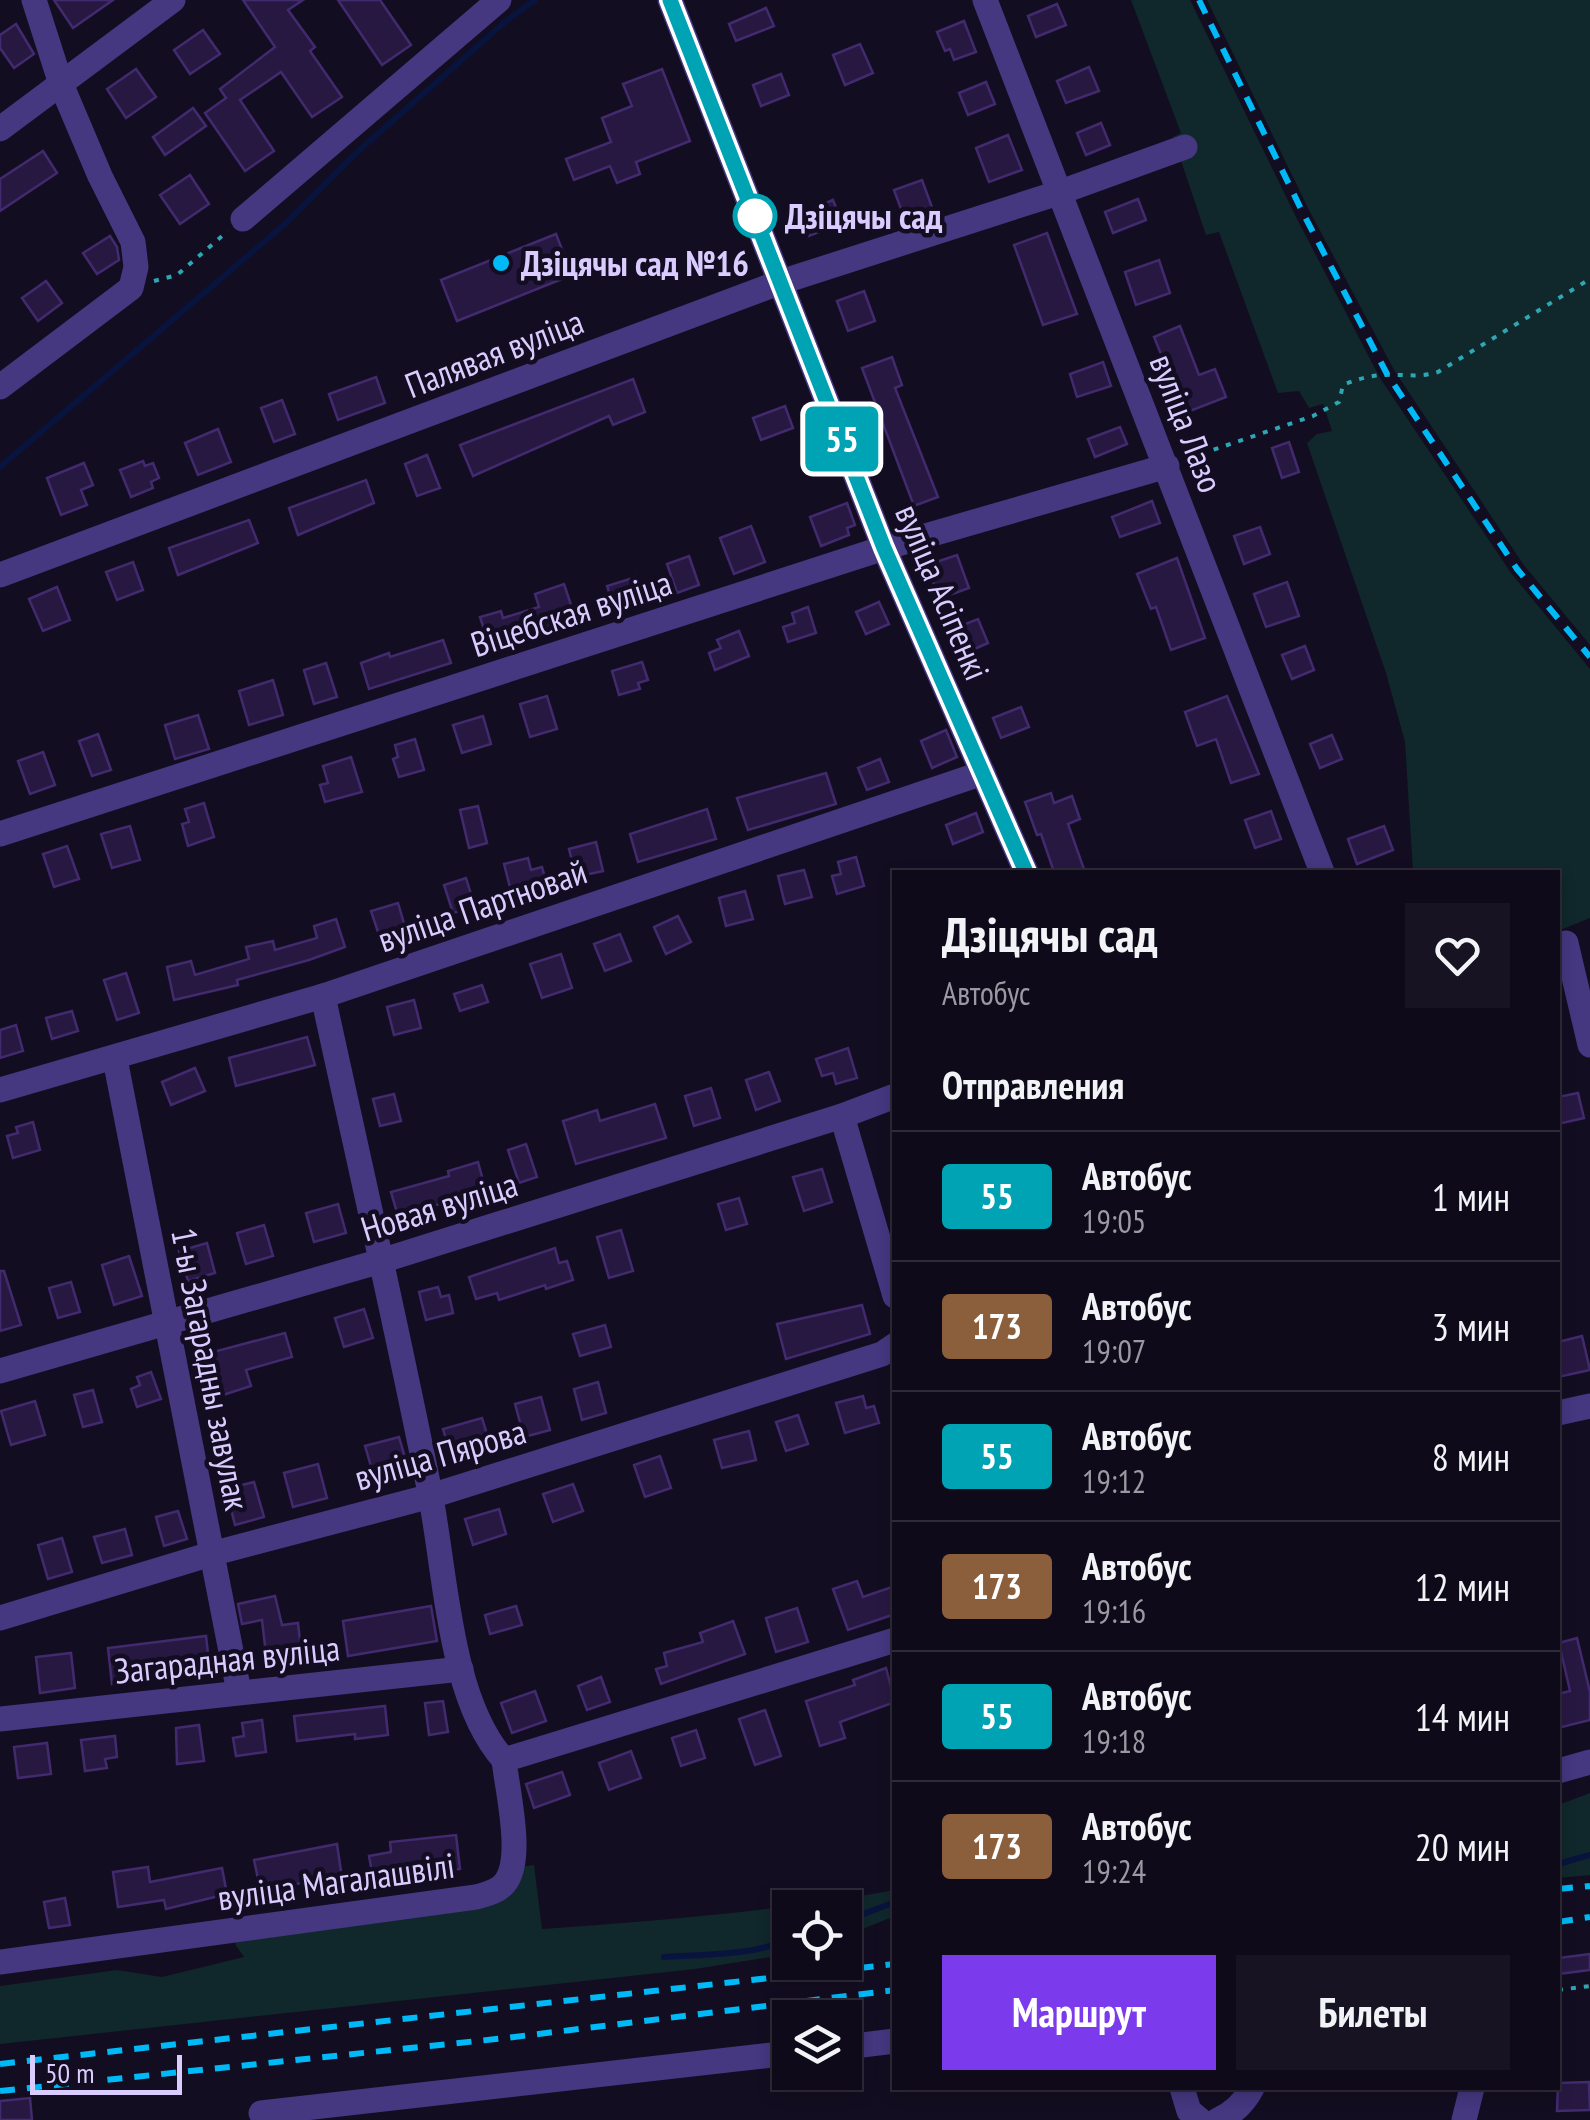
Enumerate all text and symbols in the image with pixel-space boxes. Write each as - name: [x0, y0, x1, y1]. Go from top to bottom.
- place label: Дзіцячы сад: [785, 193, 943, 239]
- marker: Дзіцячы сад: [734, 195, 776, 237]
- place label: Дзіцячы сад №16: [521, 240, 749, 286]
- marker: Дзіцячы сад №16: [490, 252, 512, 274]
- street label: Палявая вуліца: [398, 298, 590, 408]
- street label: вуліца Лазо: [1140, 347, 1234, 499]
- line badge: 55: [797, 406, 887, 472]
- text: 55: [825, 416, 859, 462]
- street label: вуліца Асіпенкі: [885, 497, 1001, 687]
- street label: Віцебская вуліца: [465, 559, 677, 667]
- street label: вуліца Партновай: [372, 848, 592, 962]
- text: Дзіцячы сад: [942, 903, 1158, 965]
- button: heart: [1405, 903, 1510, 1008]
- text: Автобус: [942, 972, 1030, 1014]
- text: Отправления: [942, 1060, 1124, 1109]
- text: Автобус: [1082, 1151, 1192, 1200]
- street label: Новая вуліца: [355, 1160, 523, 1252]
- text: 1 мин: [1432, 1172, 1510, 1221]
- text: 55: [980, 1173, 1014, 1219]
- text: 19:05: [1082, 1200, 1146, 1242]
- street label: 1-ы Загарадны завулак: [161, 1224, 261, 1515]
- text: Автобус: [1082, 1281, 1192, 1330]
- text: 3 мин: [1432, 1302, 1510, 1351]
- text: 173: [972, 1303, 1022, 1349]
- text: 19:07: [1082, 1330, 1146, 1372]
- street label: вуліца Пярова: [349, 1408, 531, 1500]
- text: Автобус: [1082, 1411, 1192, 1460]
- text: 8 мин: [1432, 1432, 1510, 1481]
- text: 55: [980, 1433, 1014, 1479]
- text: 19:12: [1082, 1460, 1146, 1502]
- text: Автобус: [1082, 1541, 1192, 1590]
- text: 12 мин: [1415, 1562, 1510, 1611]
- text: 173: [972, 1563, 1022, 1609]
- text: 19:16: [1082, 1590, 1146, 1632]
- street label: Загарадная вуліца: [112, 1624, 342, 1694]
- text: Автобус: [1082, 1671, 1192, 1720]
- text: 14 мин: [1415, 1692, 1510, 1741]
- text: 55: [980, 1693, 1014, 1739]
- text: 19:18: [1082, 1720, 1146, 1762]
- text: Автобус: [1082, 1801, 1192, 1850]
- text: 20 мин: [1415, 1822, 1510, 1871]
- text: 173: [972, 1823, 1022, 1869]
- street label: вуліца Магалашвілі: [215, 1842, 457, 1920]
- text: 19:24: [1082, 1850, 1146, 1892]
- map controls: [772, 1890, 862, 2090]
- button: locate: [772, 1890, 862, 1980]
- button: Маршрут: [942, 1955, 1216, 2070]
- button: Билеты: [1236, 1955, 1510, 2070]
- button: layers: [772, 2000, 862, 2090]
- scale bar: [30, 2050, 182, 2094]
- text: 50 m: [45, 2054, 94, 2091]

